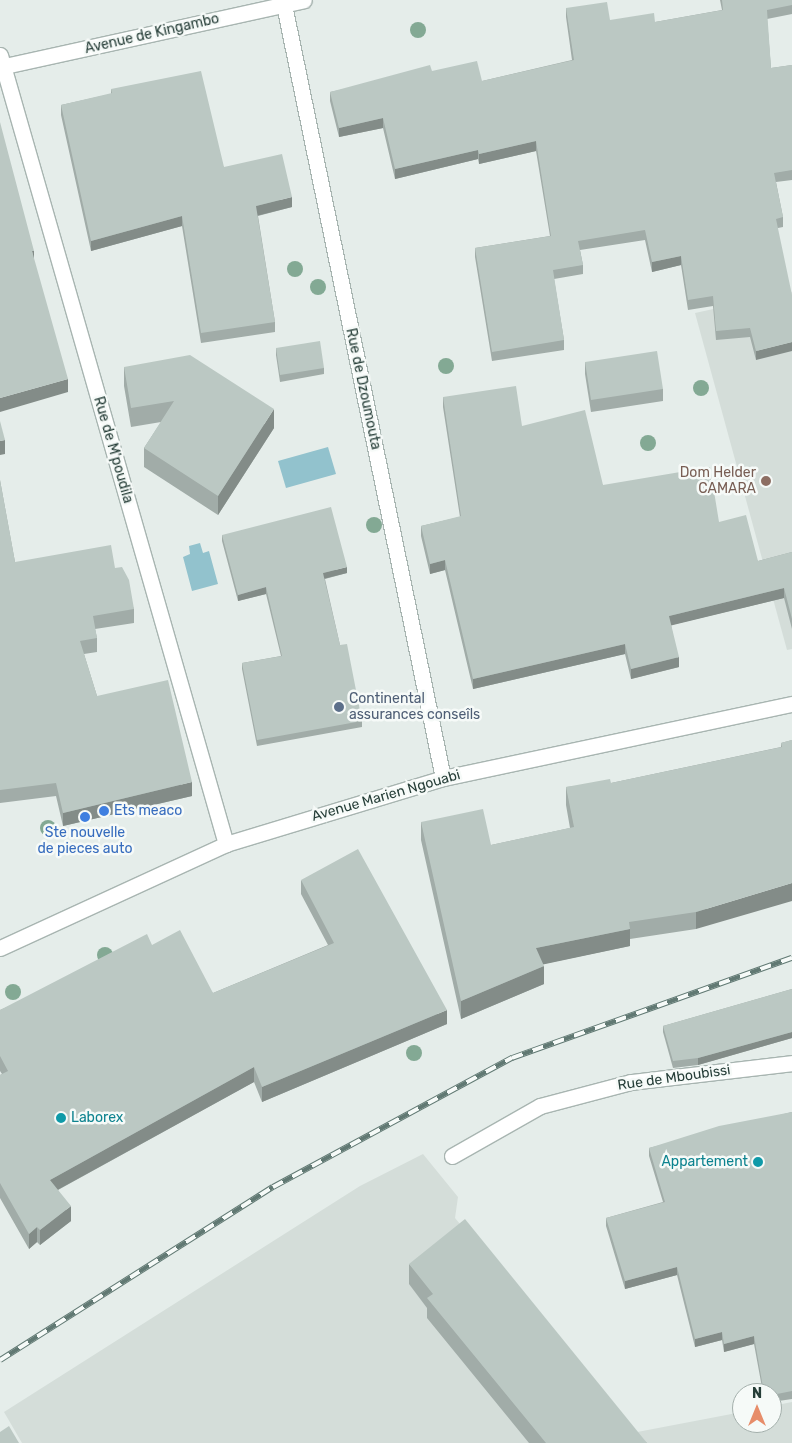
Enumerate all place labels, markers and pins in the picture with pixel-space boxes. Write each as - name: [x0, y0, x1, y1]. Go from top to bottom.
- place label: Dom Helder CAMARA: [680, 465, 756, 498]
- marker: Dom Helder CAMARA: [760, 475, 772, 487]
- place label: Continental assurances conseîls: [349, 691, 480, 724]
- marker: Continental assurances conseîls: [333, 701, 345, 713]
- place label: Ets meaco: [114, 803, 182, 819]
- marker: Ets meaco: [98, 805, 110, 817]
- marker: Ste nouvelle de pieces auto: [79, 811, 91, 823]
- place label: Ste nouvelle de pieces auto: [38, 825, 132, 858]
- place label: Laborex: [71, 1110, 123, 1126]
- marker: Laborex: [55, 1112, 67, 1124]
- place label: Appartement: [661, 1154, 748, 1170]
- marker: Appartement: [752, 1156, 764, 1168]

